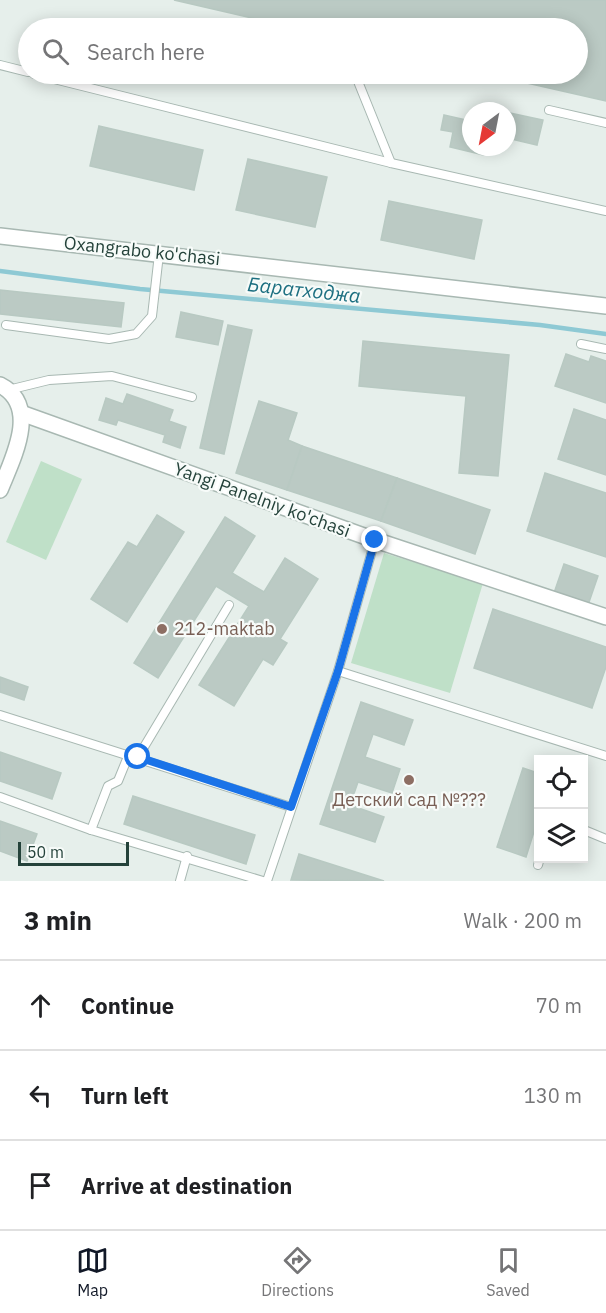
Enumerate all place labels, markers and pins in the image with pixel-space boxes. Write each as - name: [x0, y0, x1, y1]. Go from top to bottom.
- place label: 212-maktab: [174, 617, 275, 640]
- marker: 212-maktab: [155, 622, 169, 636]
- marker: Детский сад №???: [402, 773, 416, 787]
- place label: Детский сад №???: [332, 788, 486, 811]

